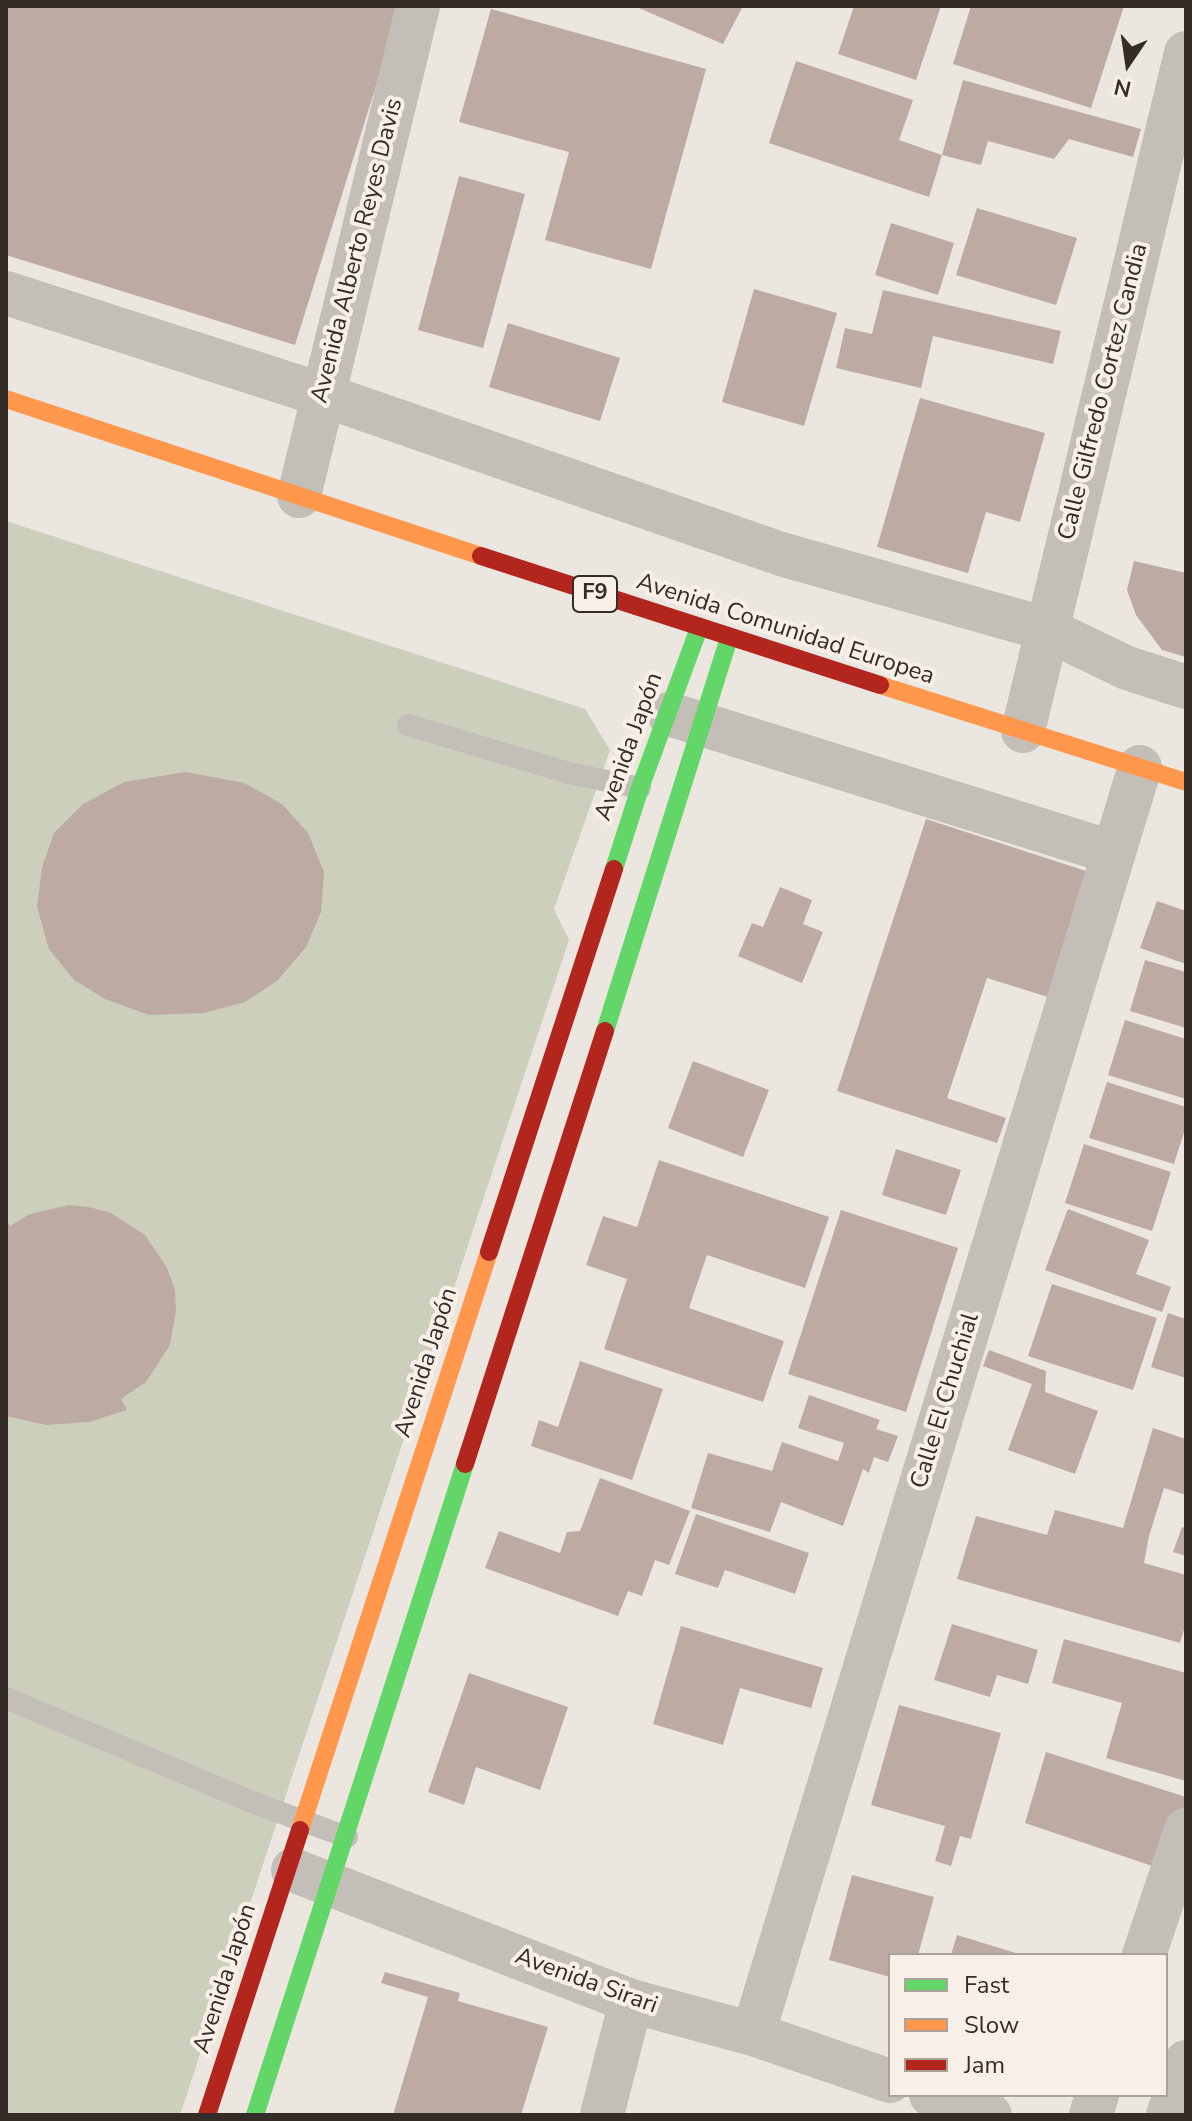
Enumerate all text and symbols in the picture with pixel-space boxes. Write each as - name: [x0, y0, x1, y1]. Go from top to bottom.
- north arrow: [1088, 24, 1168, 104]
- text: N: [1111, 71, 1134, 104]
- street label: Avenida Alberto Reyes Davis: [306, 96, 410, 406]
- street label: Calle Gilfredo Cortez Candia: [1053, 241, 1155, 543]
- street label: Avenida Comunidad Europea: [632, 568, 938, 692]
- road number: F9: [573, 576, 617, 612]
- street label: Avenida Japón: [590, 669, 670, 825]
- street label: Avenida Japón: [389, 1285, 465, 1441]
- street label: Calle El Chuchial: [906, 1310, 986, 1492]
- street label: Avenida Japón: [188, 1901, 264, 2057]
- street label: Avenida Sirari: [511, 1943, 661, 2021]
- legend: [888, 1953, 1168, 2097]
- text: Fast: [964, 1969, 1009, 2001]
- text: Slow: [964, 2009, 1019, 2041]
- text: Jam: [964, 2049, 1005, 2081]

